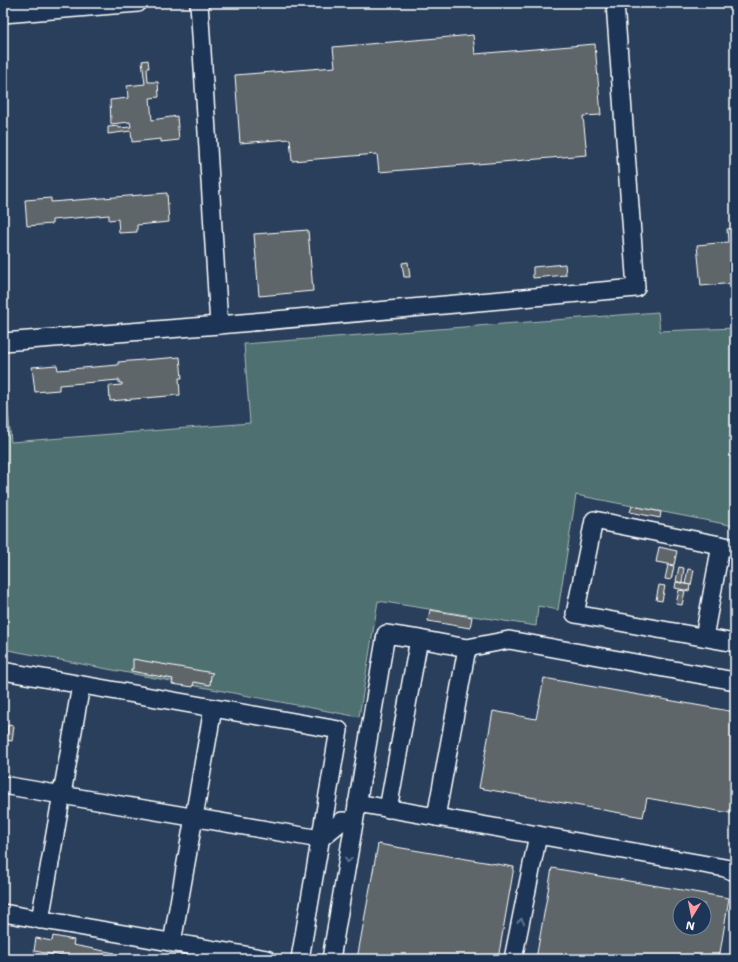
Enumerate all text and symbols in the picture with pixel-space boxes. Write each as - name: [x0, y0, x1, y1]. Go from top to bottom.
- one-way arrow: [344, 857, 352, 864]
- north arrow: [672, 896, 712, 936]
- text: N: [684, 917, 696, 933]
- one-way arrow: [516, 918, 525, 924]

